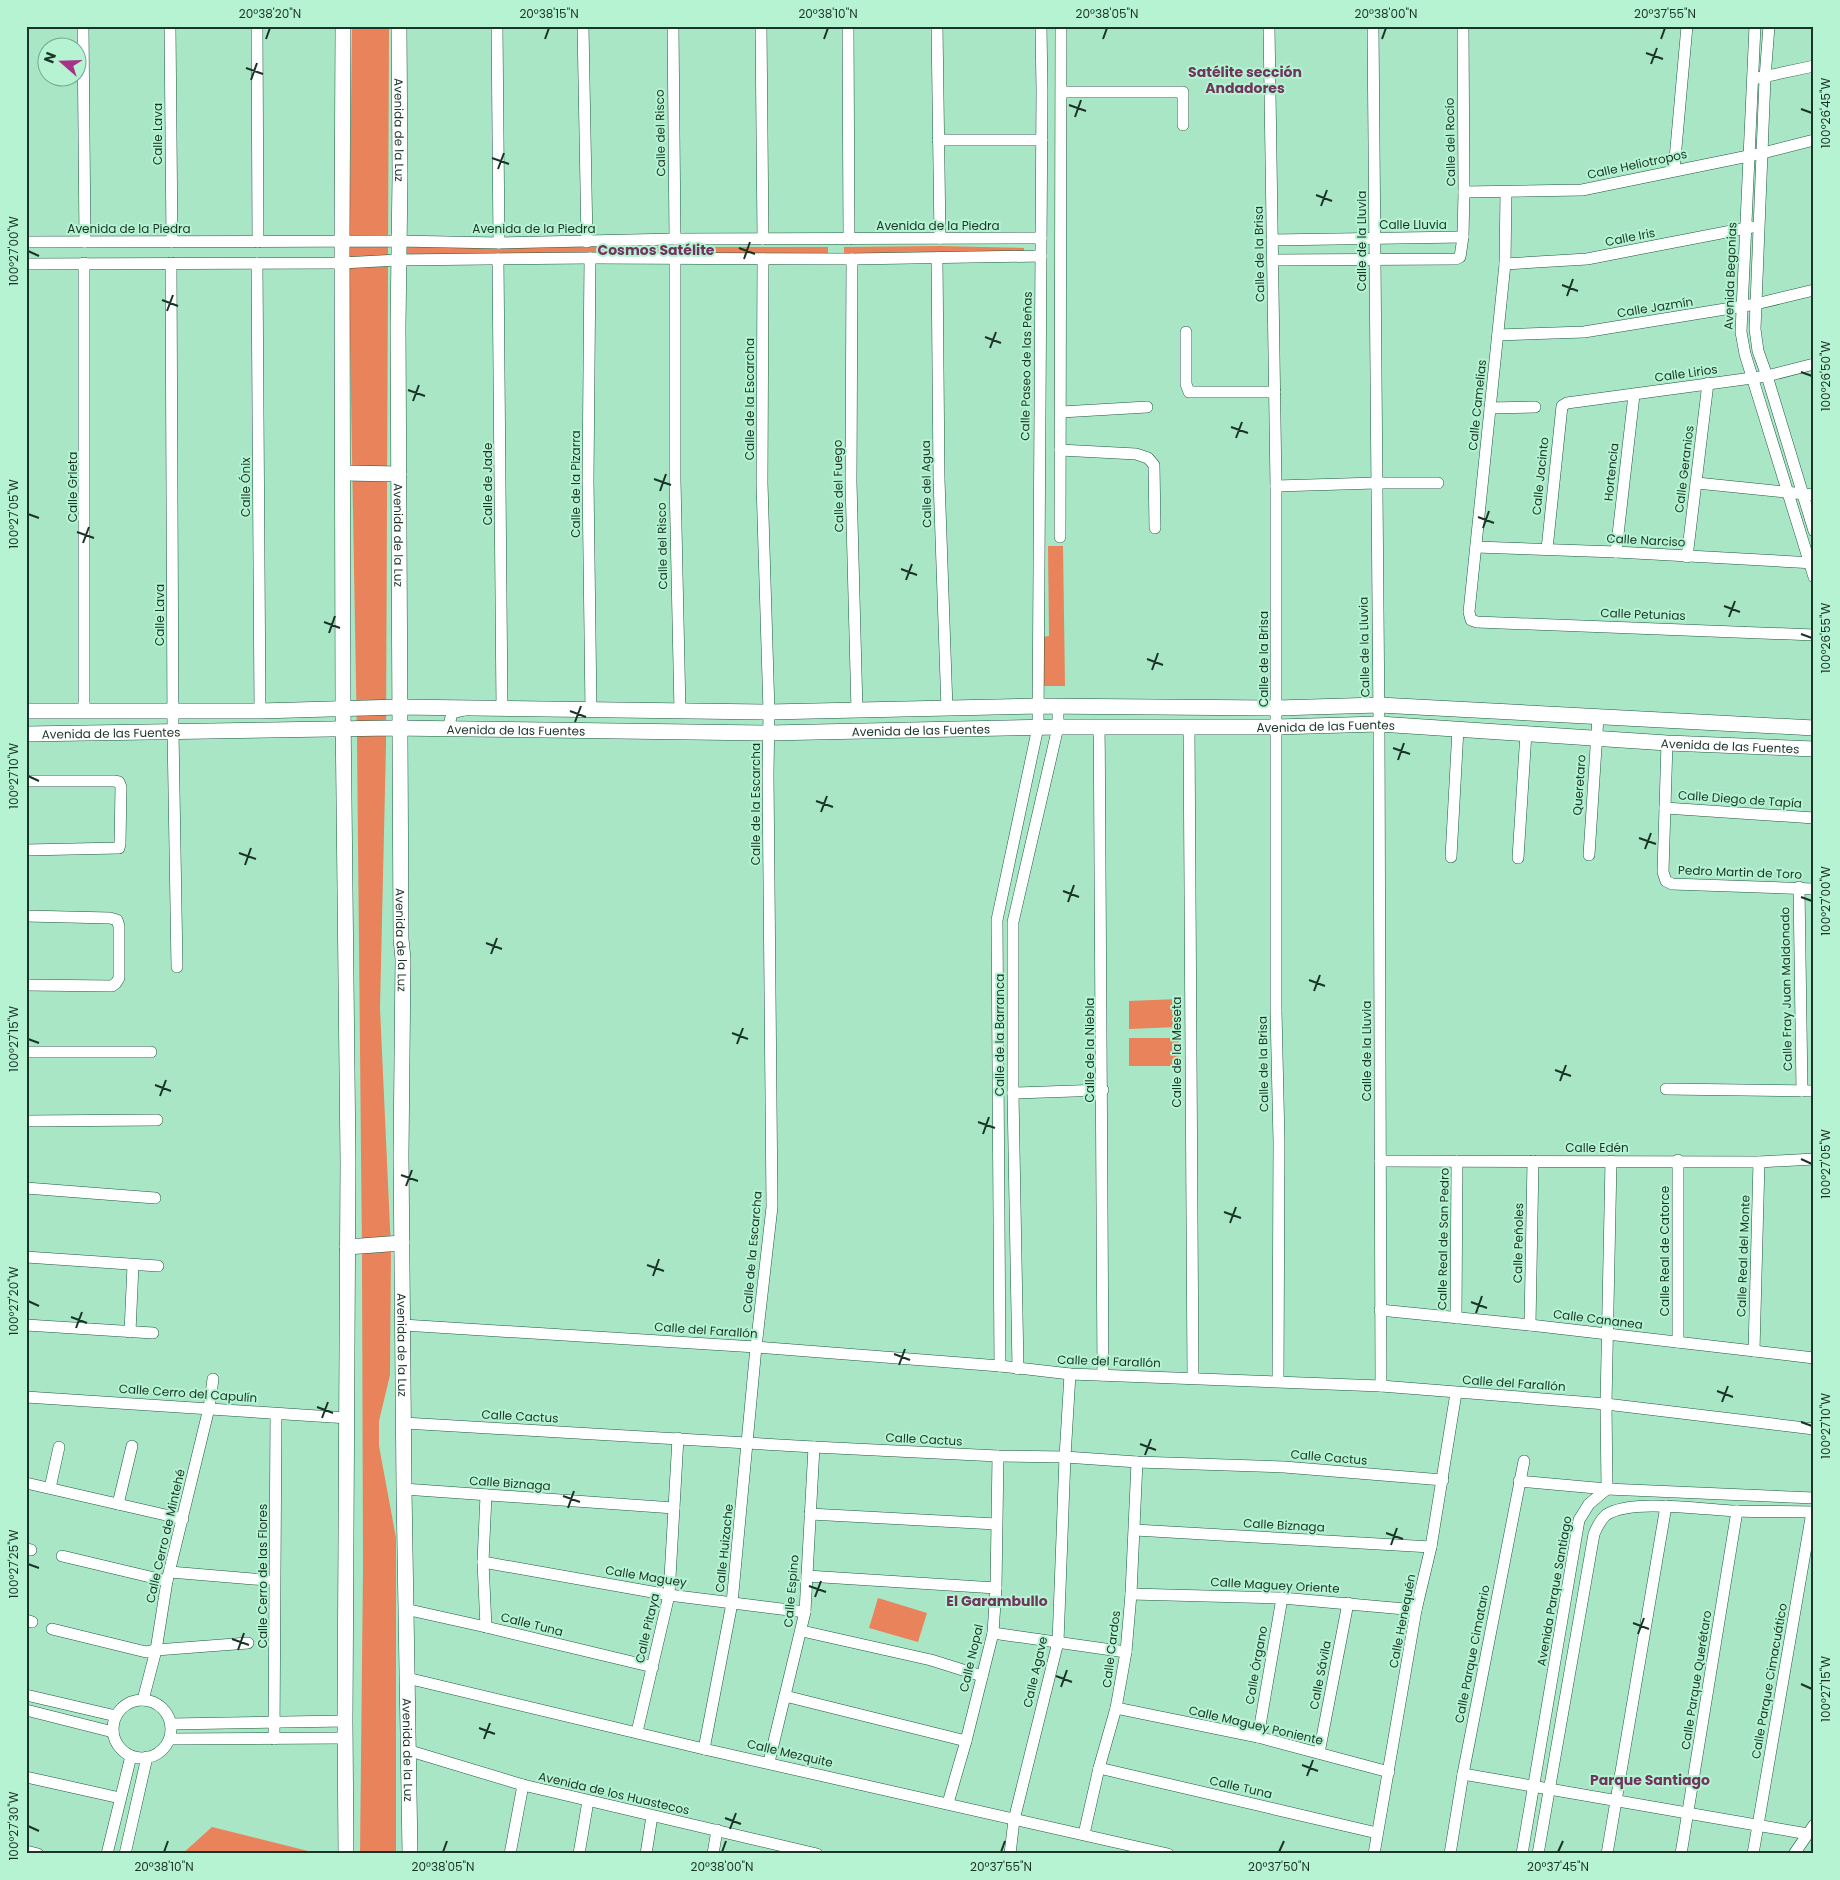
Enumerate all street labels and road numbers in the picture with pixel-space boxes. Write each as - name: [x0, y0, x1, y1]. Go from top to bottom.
- street label: Avenida de la Luz: [391, 78, 409, 182]
- street label: Calle del Risco: [651, 89, 669, 177]
- street label: Calle del Rocío: [1441, 97, 1459, 186]
- street label: Calle Lava: [149, 103, 166, 165]
- street label: Calle Heliotropos: [1585, 145, 1689, 183]
- street label: Calle de la Lluvia: [1353, 191, 1370, 291]
- street label: Calle de la Brisa: [1250, 206, 1268, 302]
- street label: Calle Lluvia: [1379, 216, 1447, 233]
- street label: Avenida de la Piedra: [876, 217, 1000, 234]
- street label: Avenida de la Piedra: [67, 220, 191, 237]
- street label: Avenida de la Piedra: [472, 220, 596, 237]
- street label: Avenida Begonias: [1720, 222, 1740, 330]
- street label: Calle Iris: [1604, 224, 1656, 250]
- street label: Calle Paseo de las Peñas: [1016, 291, 1036, 441]
- street label: Calle Jazmín: [1616, 293, 1694, 321]
- street label: Calle de la Escarcha: [741, 338, 758, 460]
- street label: Calle Camelias: [1464, 359, 1490, 451]
- street label: Calle Lirios: [1653, 360, 1719, 386]
- street label: Calle Geranios: [1670, 424, 1698, 514]
- street label: Calle de la Pizarra: [567, 430, 584, 538]
- street label: Calle Jacinto: [1527, 436, 1553, 516]
- street label: Calle del Fuego: [829, 439, 847, 532]
- street label: Calle del Agua: [917, 440, 935, 528]
- street label: Hortencia: [1599, 442, 1623, 502]
- street label: Calle de Jade: [479, 443, 496, 525]
- street label: Calle Grieta: [64, 452, 81, 522]
- street label: Calle Ónix: [237, 457, 254, 517]
- street label: Avenida de la Luz: [390, 483, 408, 587]
- street label: Calle del Risco: [653, 502, 671, 590]
- street label: Calle Narciso: [1606, 529, 1686, 551]
- street label: Calle Lava: [151, 584, 168, 646]
- street label: Calle de la Lluvia: [1355, 597, 1373, 697]
- street label: Calle Petunias: [1600, 604, 1686, 624]
- street label: Calle de la Brisa: [1255, 611, 1272, 707]
- street label: Avenida de las Fuentes: [1256, 715, 1396, 736]
- street label: Avenida de las Fuentes: [446, 720, 585, 739]
- street label: Avenida de las Fuentes: [851, 720, 990, 740]
- street label: Avenida de las Fuentes: [41, 723, 180, 742]
- street label: Avenida de las Fuentes: [1660, 734, 1800, 757]
- street label: Calle de la Escarcha: [747, 743, 764, 865]
- street label: Queretaro: [1568, 754, 1590, 816]
- street label: Calle Diego de Tapía: [1677, 786, 1803, 812]
- street label: Pedro Martin de Toro: [1678, 861, 1803, 883]
- street label: Avenida de la Luz: [392, 888, 411, 992]
- street label: Calle Fray Juan Maldonado: [1776, 906, 1796, 1071]
- street label: Calle de la Barranca: [991, 974, 1008, 1096]
- street label: Calle de la Meseta: [1168, 997, 1185, 1107]
- street label: Calle de la Niebla: [1081, 998, 1098, 1102]
- street label: Calle de la Lluvia: [1358, 1001, 1375, 1101]
- street label: Calle de la Brisa: [1254, 1016, 1272, 1112]
- street label: Calle Edén: [1565, 1139, 1629, 1156]
- street label: Calle Real de San Pedro: [1433, 1167, 1453, 1310]
- street label: Calle Real de Catorce: [1656, 1186, 1673, 1316]
- street label: Calle de la Escarcha: [738, 1190, 766, 1314]
- street label: Calle Real del Monte: [1732, 1195, 1754, 1317]
- street label: Calle Peñoles: [1509, 1203, 1527, 1283]
- street label: Avenida de la Luz: [394, 1293, 412, 1397]
- street label: Calle Cananea: [1552, 1305, 1644, 1333]
- street label: Calle del Farallón: [654, 1318, 758, 1342]
- street label: Calle del Farallón: [1057, 1351, 1161, 1371]
- street label: Calle del Farallón: [1462, 1371, 1566, 1395]
- street label: Calle Cerro del Capulín: [118, 1380, 258, 1406]
- street label: Calle Cactus: [481, 1405, 559, 1427]
- street label: Calle Cactus: [885, 1428, 963, 1450]
- street label: Calle Cactus: [1290, 1445, 1368, 1469]
- street label: Calle Cerro de Mintehé: [141, 1467, 189, 1605]
- street label: Calle Biznaga: [469, 1472, 551, 1494]
- street label: Calle Huizache: [711, 1503, 737, 1593]
- street label: Calle Cerro de las Flores: [254, 1504, 271, 1648]
- street label: Calle Biznaga: [1243, 1514, 1325, 1536]
- street label: Avenida Parque Santiago: [1532, 1514, 1576, 1667]
- street label: Calle Espino: [779, 1554, 803, 1628]
- street label: Calle Maguey: [604, 1561, 688, 1591]
- street label: Calle Henequén: [1385, 1572, 1419, 1670]
- street label: Calle Maguey Oriente: [1210, 1573, 1340, 1597]
- street label: Calle Parque Cimatario: [1450, 1583, 1494, 1724]
- street label: Calle Pitaya: [631, 1591, 663, 1665]
- street label: Calle Parque Cimacuático: [1747, 1601, 1791, 1760]
- street label: Calle Tuna: [499, 1608, 565, 1640]
- street label: Calle Cardos: [1098, 1609, 1124, 1689]
- street label: Calle Parque Querétaro: [1677, 1609, 1715, 1751]
- street label: Calle Nopal: [955, 1622, 987, 1694]
- street label: Calle Órgano: [1241, 1624, 1271, 1706]
- street label: Calle Agave: [1019, 1635, 1051, 1709]
- street label: Calle Sávila: [1305, 1639, 1335, 1711]
- street label: Avenida de la Luz: [399, 1698, 418, 1802]
- street label: Calle Maguey Poniente: [1187, 1701, 1325, 1749]
- street label: Calle Mezquite: [745, 1735, 835, 1771]
- street label: Avenida de los Huastecos: [537, 1767, 691, 1819]
- street label: Calle Tuna: [1208, 1772, 1274, 1802]

